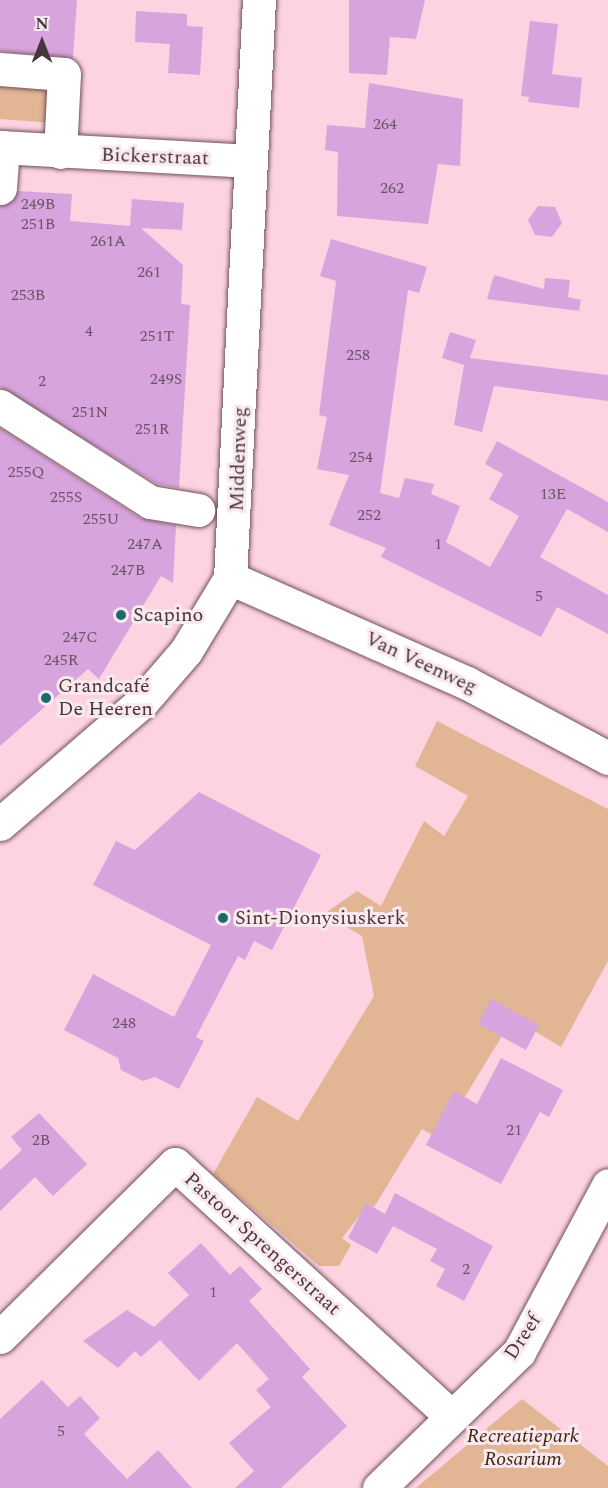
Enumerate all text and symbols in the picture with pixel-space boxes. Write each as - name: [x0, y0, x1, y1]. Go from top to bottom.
- north arrow: [12, 12, 72, 72]
- text: N: [35, 12, 49, 36]
- house number: 264: [373, 114, 397, 134]
- street label: Bickerstraat: [101, 143, 209, 171]
- house number: 262: [380, 178, 404, 198]
- house number: 249B: [21, 194, 55, 214]
- house number: 251B: [21, 214, 55, 234]
- house number: 261A: [90, 231, 126, 251]
- house number: 261: [137, 262, 161, 282]
- house number: 253B: [11, 285, 45, 305]
- house number: 4: [85, 321, 93, 341]
- house number: 251T: [140, 326, 174, 346]
- house number: 258: [346, 345, 370, 365]
- house number: 249S: [150, 369, 182, 389]
- house number: 2: [38, 371, 46, 391]
- house number: 251N: [72, 402, 108, 422]
- street label: Middenweg: [225, 406, 253, 512]
- house number: 251R: [135, 419, 169, 439]
- house number: 254: [349, 447, 373, 467]
- house number: 255Q: [8, 462, 44, 482]
- house number: 13E: [540, 484, 566, 504]
- house number: 255S: [50, 487, 82, 507]
- house number: 252: [357, 505, 381, 525]
- house number: 255U: [83, 509, 119, 529]
- house number: 247A: [127, 534, 163, 554]
- house number: 1: [434, 534, 442, 554]
- house number: 247B: [111, 560, 145, 580]
- house number: 5: [535, 586, 543, 606]
- place label: Scapino: [133, 603, 203, 627]
- marker: Scapino: [114, 608, 128, 622]
- house number: 247C: [62, 627, 98, 647]
- street label: Van Veenweg: [361, 627, 481, 699]
- house number: 245R: [44, 650, 78, 670]
- place label: Grandcafé De Heeren: [58, 674, 153, 721]
- marker: Grandcafé De Heeren: [39, 691, 53, 705]
- place label: Sint-Dionysiuskerk: [235, 906, 406, 930]
- marker: Sint-Dionysiuskerk: [216, 911, 230, 925]
- house number: 248: [112, 1013, 136, 1033]
- house number: 21: [506, 1120, 522, 1140]
- house number: 2B: [32, 1130, 50, 1150]
- street label: Pastoor Sprengerstraat: [179, 1167, 345, 1321]
- house number: 2: [462, 1259, 470, 1279]
- house number: 1: [209, 1282, 217, 1302]
- street label: Dreef: [499, 1310, 547, 1364]
- house number: 5: [57, 1421, 65, 1441]
- park label: Recreatiepark Rosarium: [467, 1425, 579, 1472]

